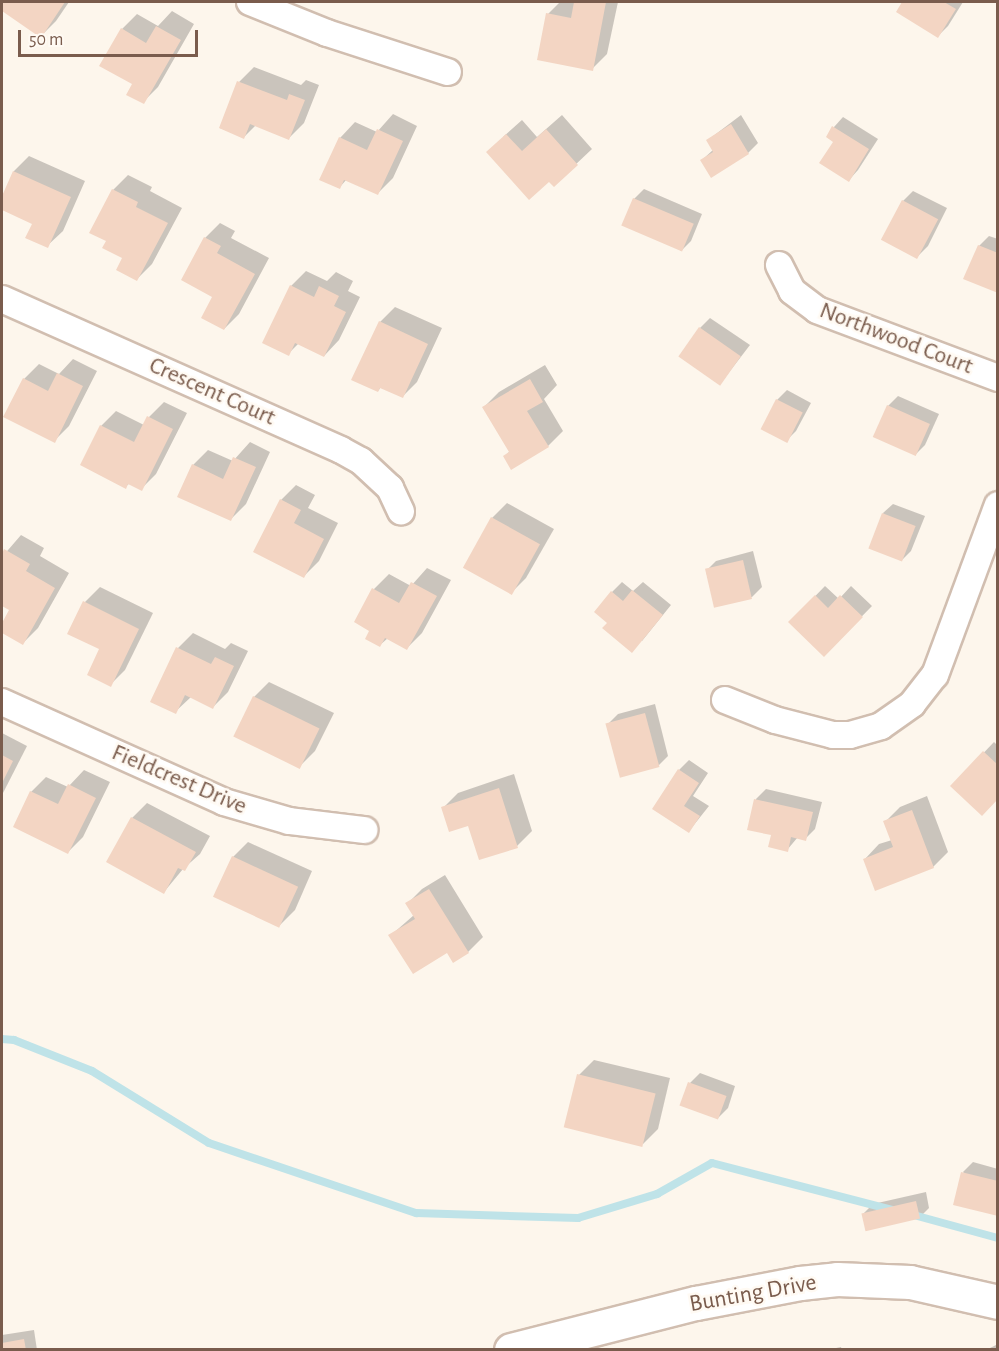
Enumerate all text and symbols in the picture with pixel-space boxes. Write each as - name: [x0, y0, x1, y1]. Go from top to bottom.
- scale bar: [21, 18, 201, 56]
- text: 50 m: [29, 31, 63, 49]
- street label: Northwood Court: [815, 297, 977, 381]
- street label: Crescent Court: [144, 351, 280, 433]
- street label: Fieldcrest Drive: [107, 739, 251, 821]
- street label: Bunting Drive: [687, 1269, 819, 1319]

